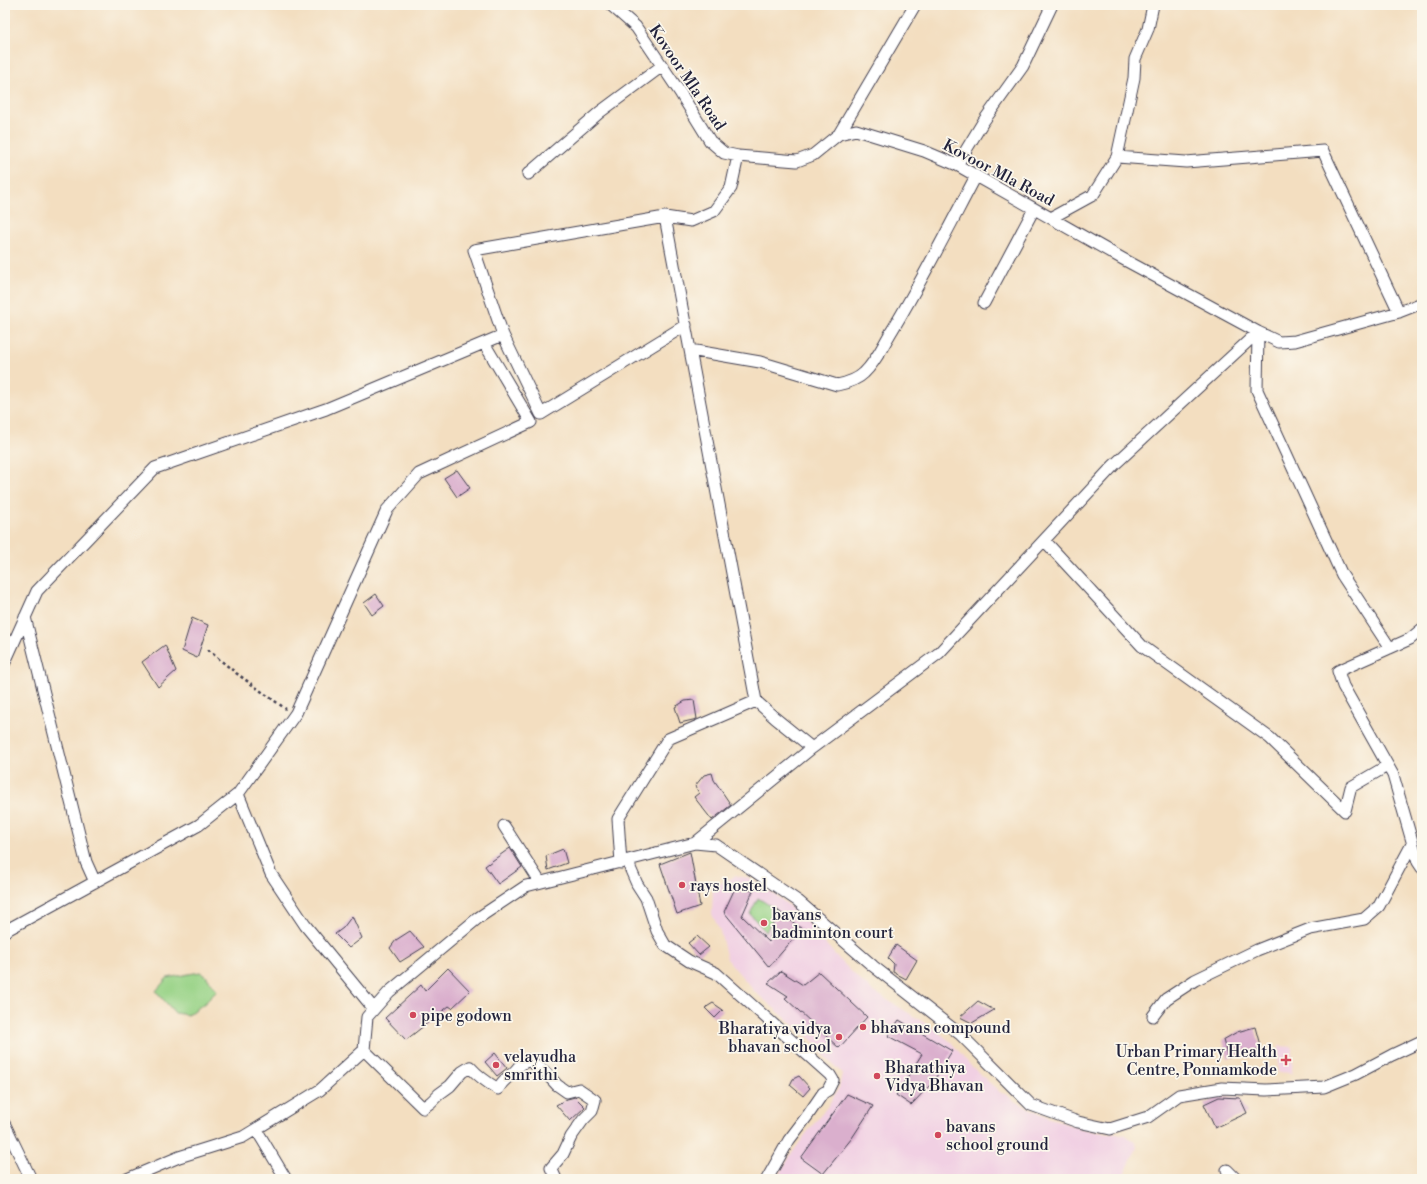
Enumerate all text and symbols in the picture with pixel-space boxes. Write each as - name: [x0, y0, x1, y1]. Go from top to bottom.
- street label: Kovoor Mla Road: [644, 21, 730, 134]
- street label: Kovoor Mla Road: [939, 135, 1058, 211]
- place label: rays hostel: [690, 876, 767, 896]
- marker: rays hostel: [677, 880, 687, 890]
- place label: bavans badminton court: [772, 905, 894, 943]
- marker: bavans badminton court: [759, 918, 769, 928]
- place label: pipe godown: [421, 1006, 512, 1026]
- marker: pipe godown: [408, 1010, 418, 1020]
- place label: bhavans compound: [871, 1018, 1010, 1038]
- place label: Bharatiya vidya bhavan school: [718, 1019, 832, 1057]
- marker: bhavans compound: [858, 1022, 868, 1032]
- marker: Bharatiya vidya bhavan school: [834, 1032, 844, 1042]
- place label: Urban Primary Health Centre, Ponnamkode: [1115, 1042, 1277, 1080]
- place label: velayudha smrithi: [503, 1047, 577, 1085]
- marker: Urban Primary Health Centre, Ponnamkode: [1280, 1054, 1292, 1066]
- place label: Bharathiya Vidya Bhavan: [884, 1058, 984, 1096]
- marker: velayudha smrithi: [491, 1060, 501, 1070]
- marker: Bharathiya Vidya Bhavan: [872, 1071, 882, 1081]
- place label: bavans school ground: [946, 1117, 1049, 1155]
- marker: bavans school ground: [933, 1130, 943, 1140]

